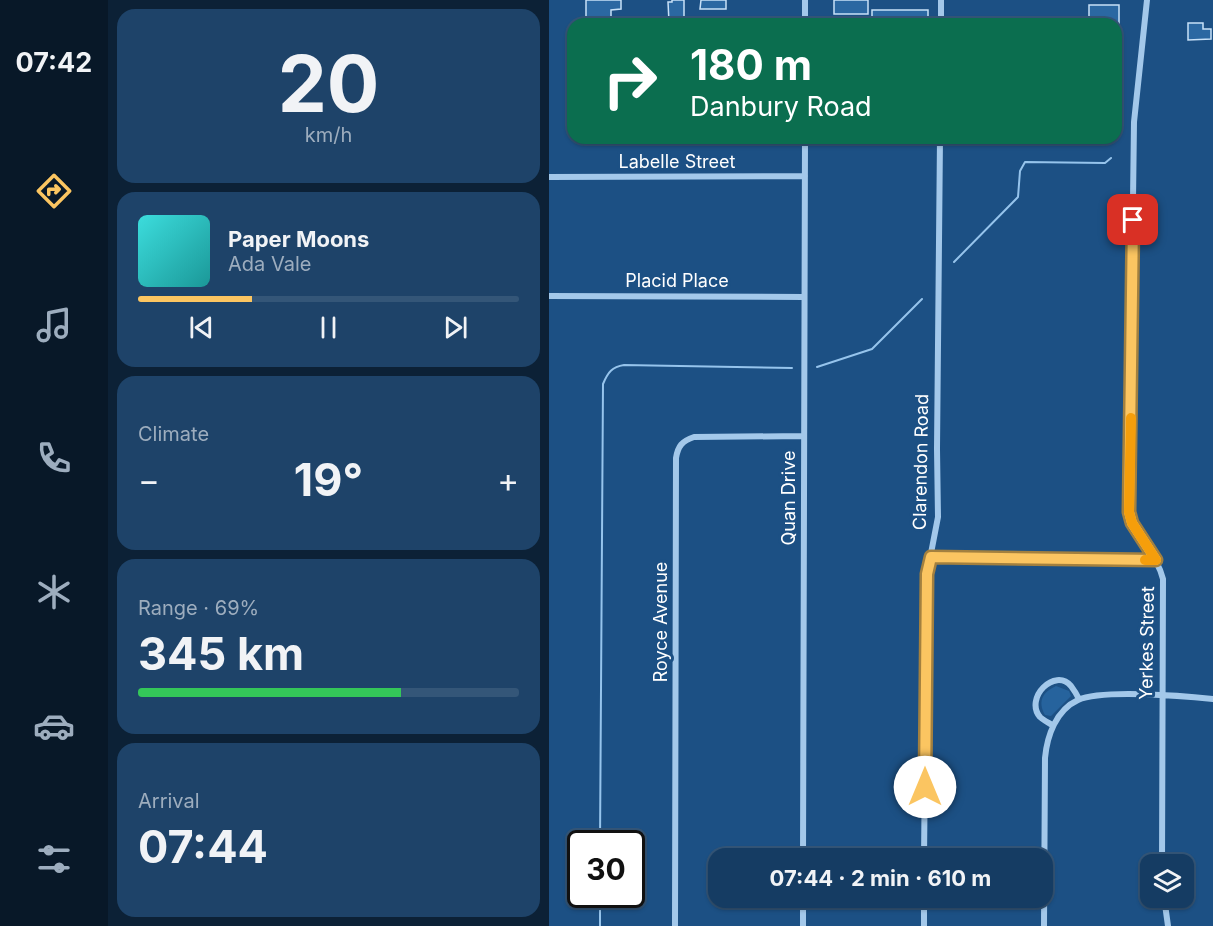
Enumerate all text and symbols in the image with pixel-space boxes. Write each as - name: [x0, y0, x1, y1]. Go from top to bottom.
- text: 20: [278, 36, 379, 131]
- text: 180 m: [690, 39, 812, 90]
- icon: right: [591, 42, 669, 120]
- text: 07:42: [16, 46, 92, 79]
- text: Danbury Road: [690, 90, 872, 123]
- text: km/h: [305, 123, 352, 147]
- street label: Labelle Street: [619, 151, 736, 172]
- icon: directions: [33, 170, 75, 212]
- pin: [1107, 194, 1158, 245]
- icon: arrive: [1116, 203, 1149, 236]
- text: Paper Moons: [228, 226, 369, 252]
- text: Ada Vale: [228, 252, 311, 276]
- street label: Placid Place: [625, 270, 729, 291]
- icon: music: [33, 304, 75, 346]
- icon: previous: [185, 311, 218, 344]
- icon: pause: [312, 311, 345, 344]
- icon: next: [439, 311, 472, 344]
- street label: Clarendon Road: [909, 394, 932, 530]
- text: Climate: [138, 422, 209, 446]
- icon: phone: [33, 437, 75, 479]
- street label: Quan Drive: [778, 451, 799, 545]
- text: 19°: [294, 452, 363, 507]
- text: −: [138, 460, 160, 500]
- text: +: [497, 460, 519, 500]
- street label: Royce Avenue: [650, 562, 671, 682]
- icon: climate: [33, 571, 75, 613]
- street label: Yerkes Street: [1135, 586, 1158, 700]
- text: Range · 69%: [138, 596, 259, 620]
- text: 345 km: [138, 626, 304, 681]
- icon: car: [33, 705, 75, 747]
- position arrow: [893, 755, 957, 819]
- text: Arrival: [138, 789, 200, 813]
- text: 07:44: [138, 819, 268, 874]
- speed limit sign: 30: [567, 830, 645, 908]
- icon: filters: [33, 838, 75, 880]
- map controls: [1140, 854, 1194, 908]
- button: layers: [1140, 854, 1194, 908]
- text: 07:44 · 2 min · 610 m: [770, 865, 991, 891]

